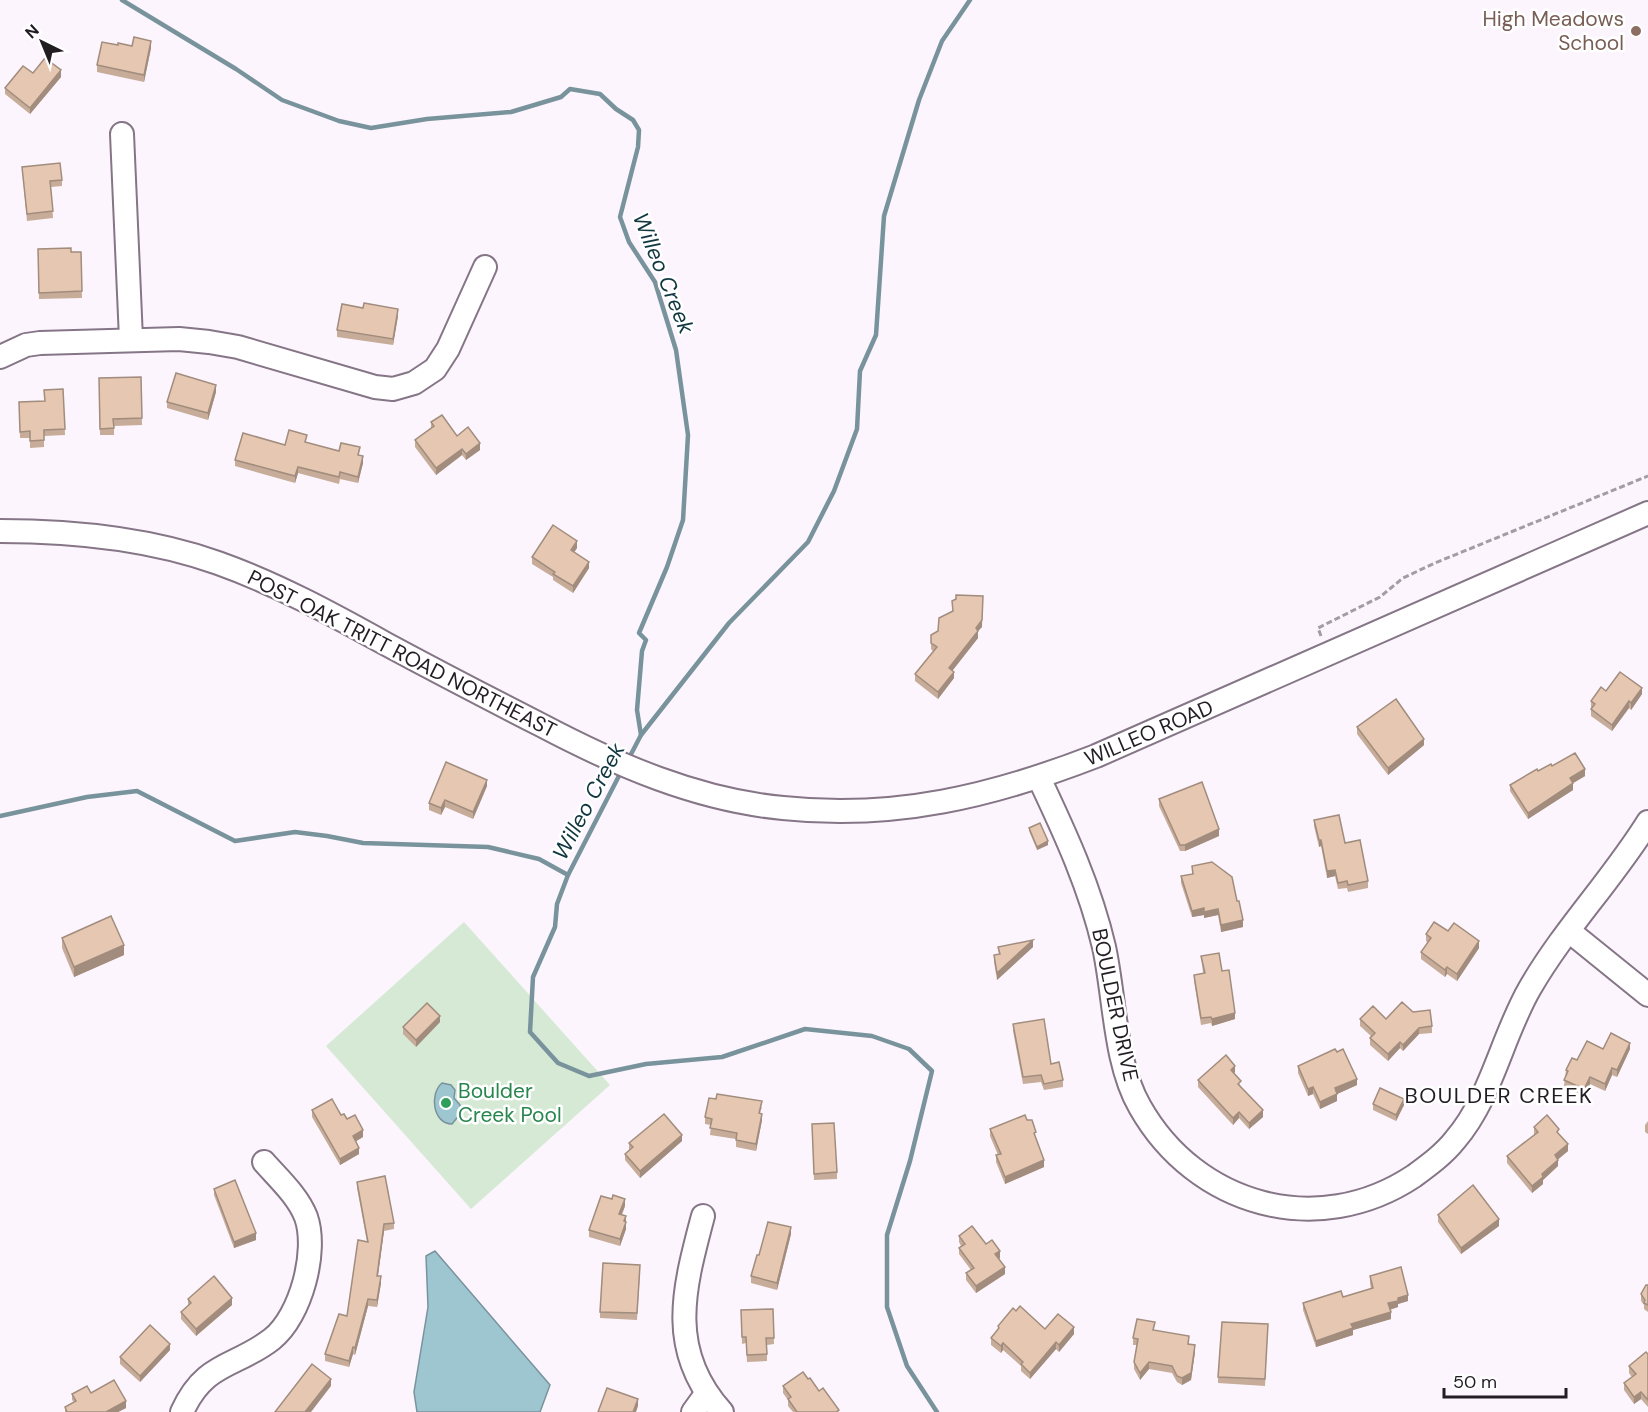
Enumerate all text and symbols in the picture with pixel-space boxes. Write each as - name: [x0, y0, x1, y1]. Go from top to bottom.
- place label: High Meadows School: [1482, 5, 1624, 57]
- north arrow: [12, 12, 72, 72]
- text: N: [21, 20, 44, 43]
- marker: High Meadows School: [1629, 24, 1643, 38]
- water label: Willeo Creek: [626, 208, 701, 339]
- street label: POST OAK TRITT ROAD NORTHEAST: [243, 564, 562, 745]
- street label: WILLEO ROAD: [1080, 693, 1218, 773]
- water label: Willeo Creek: [546, 737, 632, 865]
- street label: BOULDER DRIVE: [1085, 926, 1145, 1084]
- place label: Boulder Creek Pool: [458, 1077, 562, 1129]
- district label: BOULDER CREEK: [1405, 1081, 1593, 1110]
- marker: Boulder Creek Pool: [439, 1096, 453, 1110]
- scale bar: [1444, 1361, 1566, 1399]
- text: 50 m: [1453, 1370, 1497, 1394]

